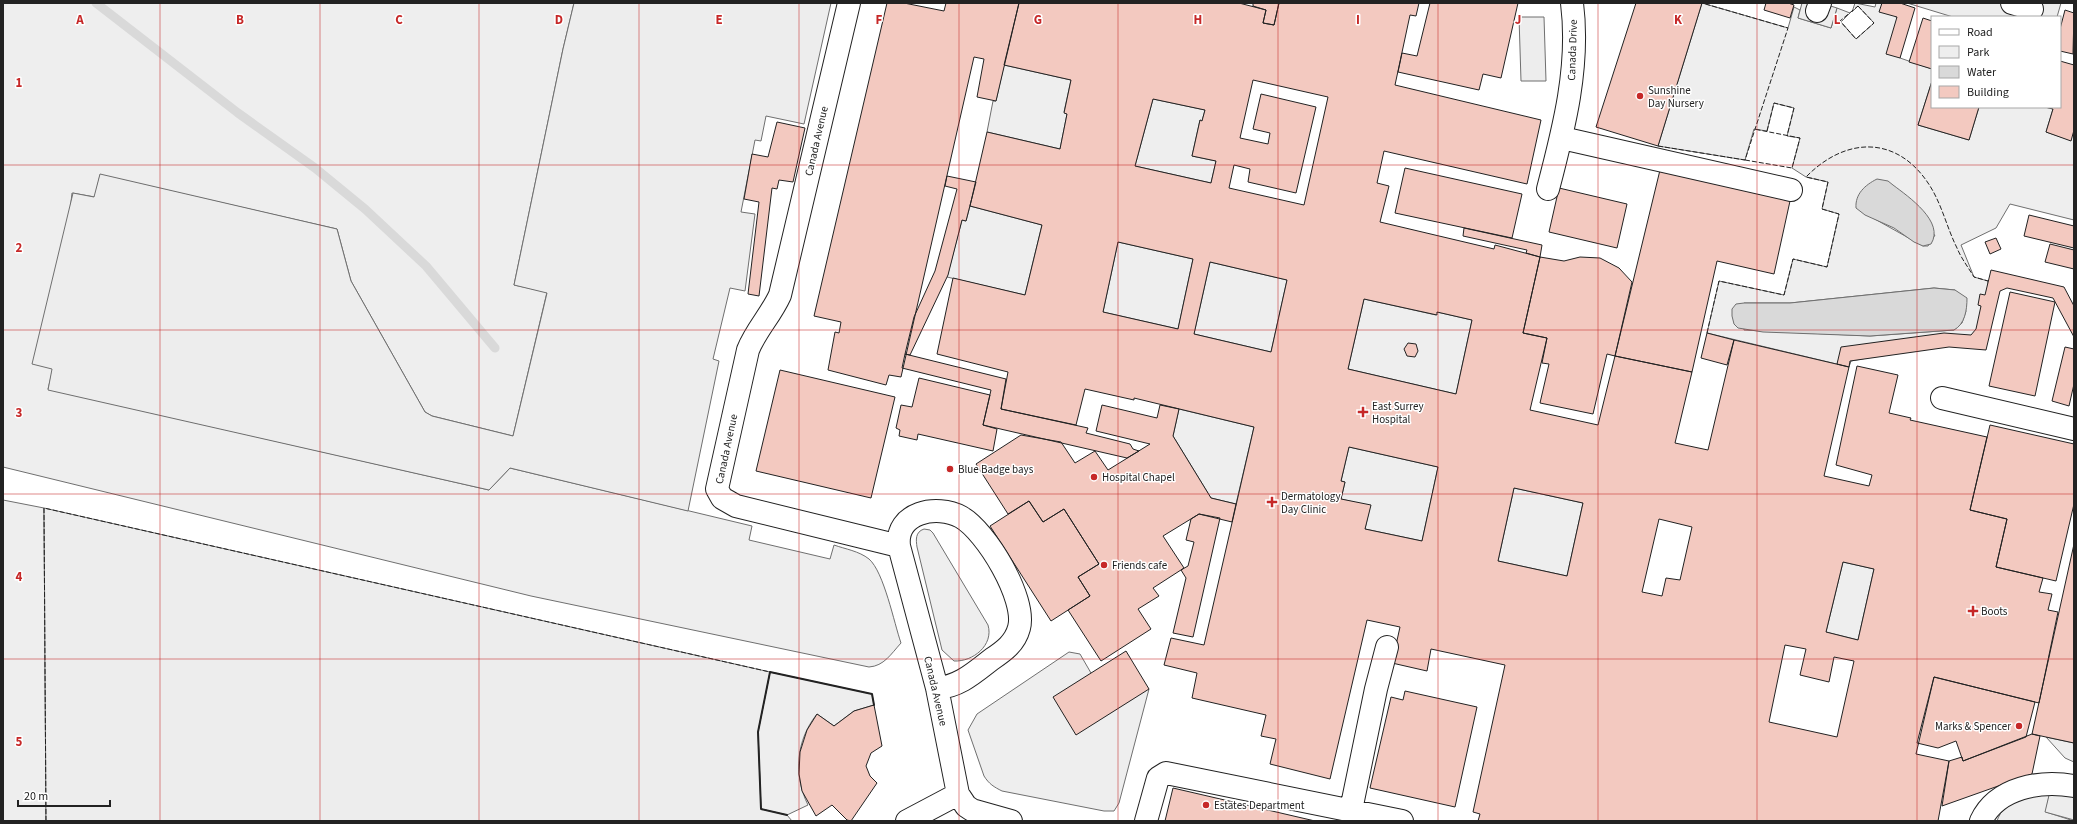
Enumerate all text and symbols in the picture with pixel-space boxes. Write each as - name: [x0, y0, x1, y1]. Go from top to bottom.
- text: A: [75, 11, 84, 29]
- text: B: [236, 11, 244, 29]
- text: C: [395, 11, 403, 29]
- text: D: [555, 11, 563, 29]
- text: E: [715, 11, 723, 29]
- text: F: [876, 11, 883, 29]
- text: G: [1034, 11, 1042, 29]
- text: H: [1194, 11, 1202, 29]
- text: I: [1356, 11, 1360, 29]
- text: J: [1515, 11, 1521, 29]
- text: K: [1674, 11, 1683, 29]
- text: L: [1834, 11, 1841, 29]
- legend: [1931, 16, 2061, 108]
- street label: Canada Drive: [1564, 19, 1581, 81]
- text: Road: [1967, 24, 1993, 41]
- text: Park: [1967, 44, 1989, 61]
- text: Water: [1967, 64, 1997, 81]
- text: 1: [16, 74, 23, 92]
- place label: Sunshine Day Nursery: [1648, 83, 1704, 111]
- text: Building: [1967, 84, 2009, 101]
- marker: Sunshine Day Nursery: [1635, 91, 1645, 101]
- street label: Canada Avenue: [801, 104, 832, 177]
- text: 2: [16, 239, 23, 257]
- place label: East Surrey Hospital: [1372, 399, 1424, 427]
- text: 3: [16, 404, 23, 422]
- marker: East Surrey Hospital: [1357, 406, 1369, 418]
- street label: Canada Avenue: [712, 412, 741, 485]
- place label: Blue Badge bays: [958, 462, 1034, 477]
- marker: Blue Badge bays: [945, 464, 955, 474]
- place label: Hospital Chapel: [1102, 470, 1175, 485]
- marker: Hospital Chapel: [1089, 472, 1099, 482]
- place label: Dermatology Day Clinic: [1281, 489, 1341, 517]
- marker: Dermatology Day Clinic: [1266, 496, 1278, 508]
- place label: Friends cafe: [1112, 558, 1168, 573]
- marker: Friends cafe: [1099, 560, 1109, 570]
- text: 4: [16, 568, 23, 586]
- place label: Boots: [1981, 604, 2008, 619]
- marker: Boots: [1968, 606, 1978, 616]
- street label: Canada Avenue: [920, 655, 951, 728]
- place label: Marks & Spencer: [1935, 719, 2011, 734]
- marker: Marks & Spencer: [2014, 721, 2024, 731]
- text: 5: [16, 733, 23, 751]
- scale bar: [18, 782, 110, 808]
- text: 20 m: [24, 788, 48, 805]
- place label: Estates Department: [1214, 798, 1305, 813]
- marker: Estates Department: [1201, 800, 1211, 810]

